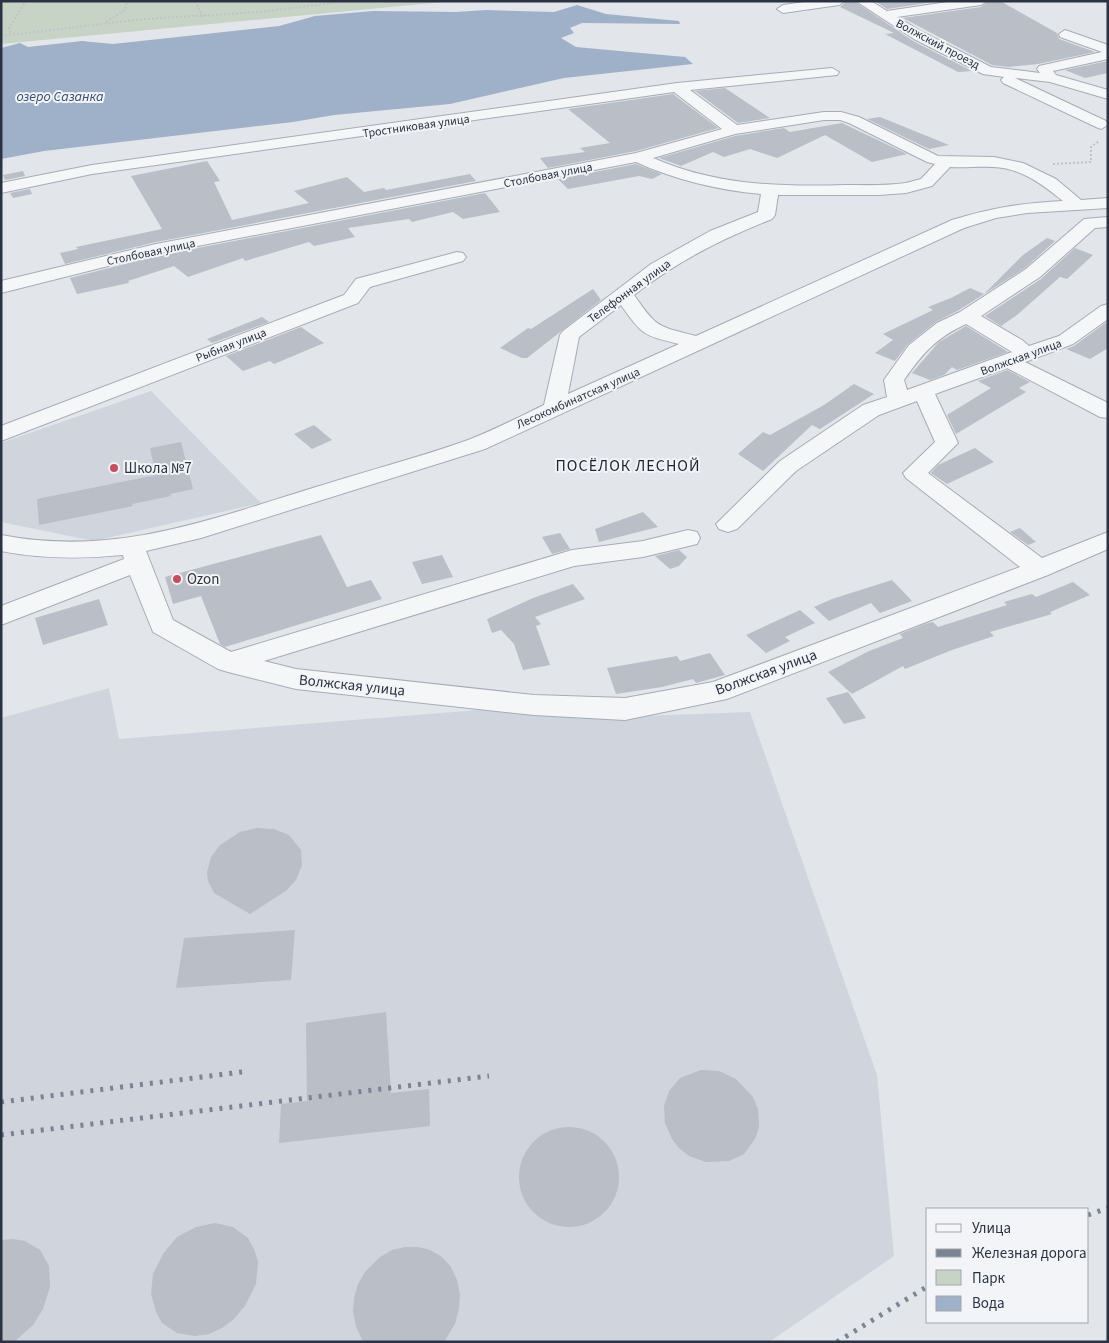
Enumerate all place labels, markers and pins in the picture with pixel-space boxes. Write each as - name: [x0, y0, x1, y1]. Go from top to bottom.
- place label: Школа №7: [124, 458, 192, 479]
- marker: Школа №7: [108, 462, 120, 474]
- place label: Ozon: [187, 569, 219, 590]
- marker: Ozon: [171, 573, 183, 585]

